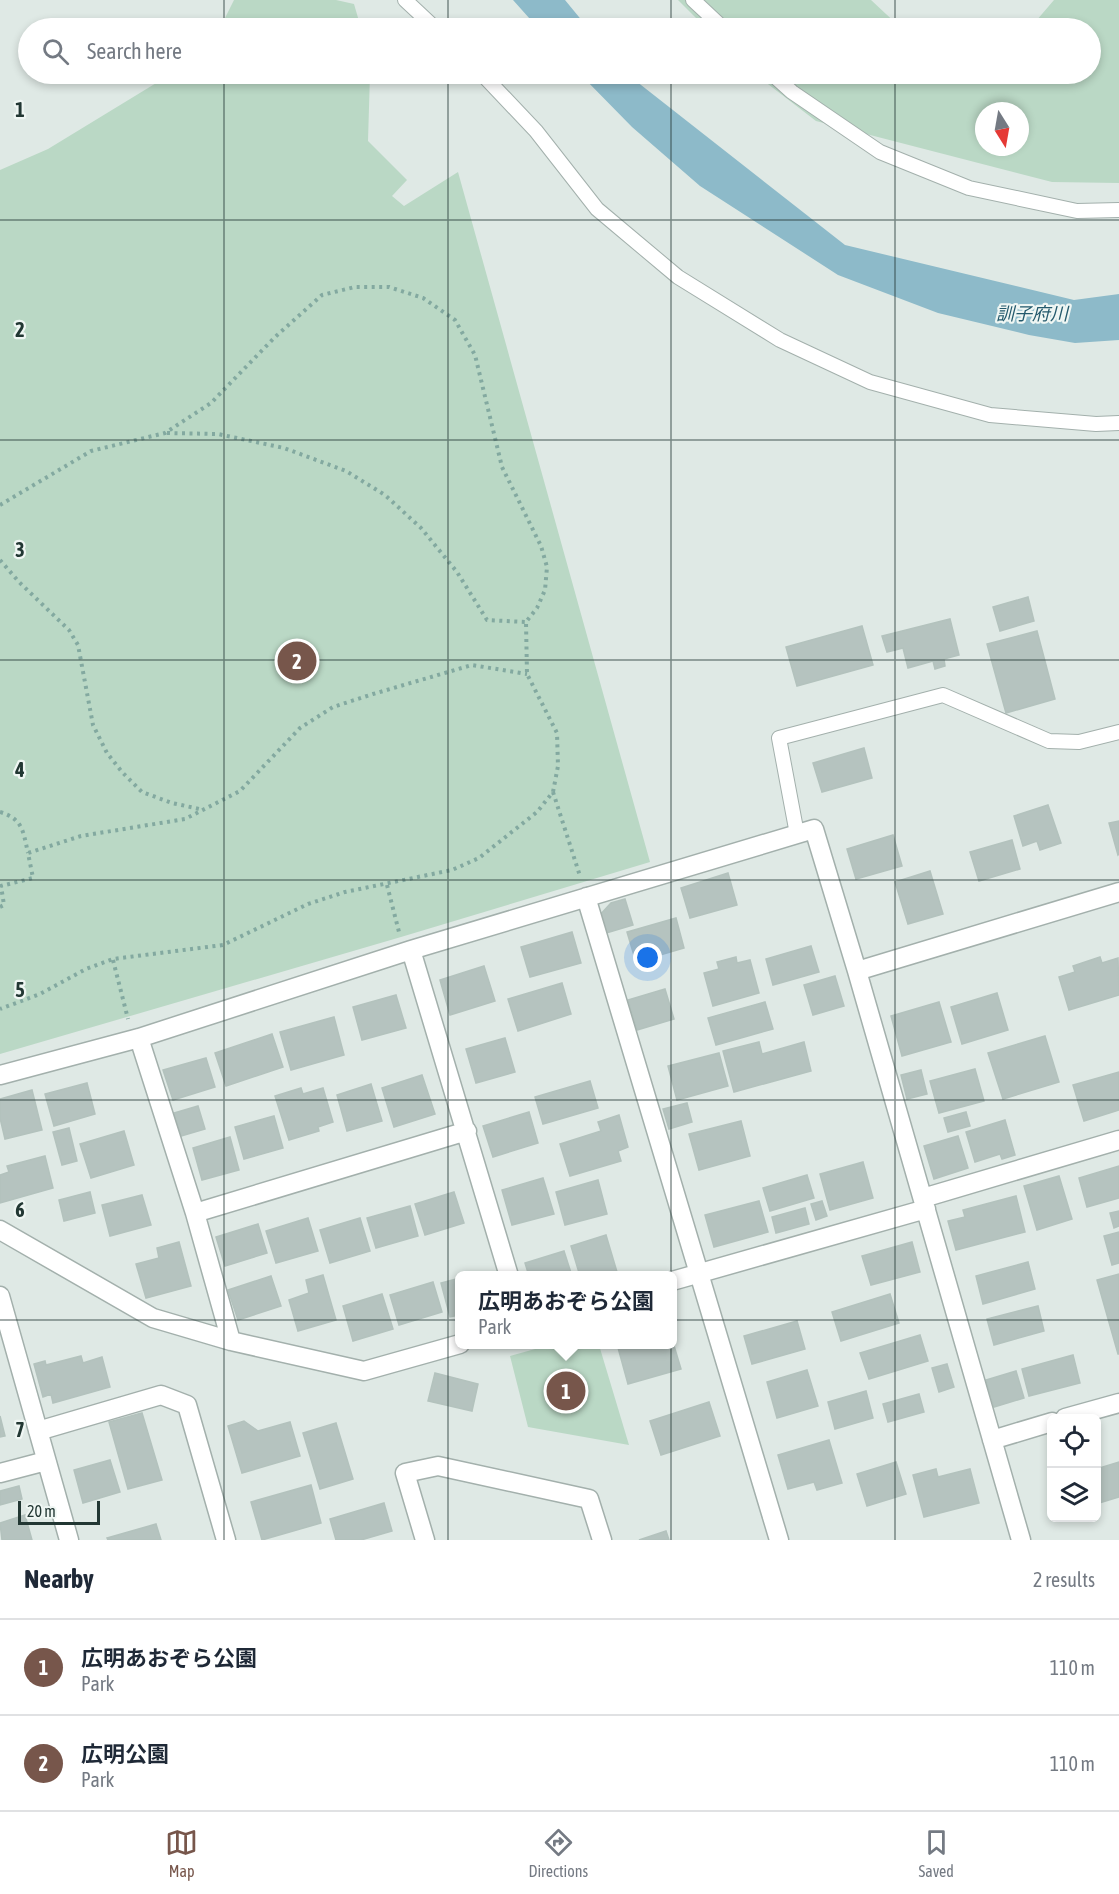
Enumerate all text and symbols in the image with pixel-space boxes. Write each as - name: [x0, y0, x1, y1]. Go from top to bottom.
- search box: [18, 18, 1101, 84]
- icon: search: [39, 35, 72, 68]
- text: Search here: [87, 38, 182, 64]
- text: 1: [15, 98, 25, 121]
- north arrow: [975, 102, 1029, 156]
- water label: 訓子府川: [996, 303, 1070, 324]
- text: 2: [15, 318, 25, 341]
- text: 3: [15, 538, 25, 561]
- pin: 2: [278, 638, 316, 684]
- text: 4: [14, 758, 25, 781]
- your location: [633, 943, 662, 972]
- text: 5: [15, 978, 25, 1001]
- text: 6: [15, 1198, 25, 1221]
- popup: [455, 1271, 677, 1349]
- text: 広明あおぞら公園: [478, 1288, 654, 1314]
- text: Park: [478, 1315, 511, 1338]
- pin: 1: [546, 1368, 586, 1414]
- map controls: [1047, 1414, 1101, 1522]
- button: locate: [1047, 1414, 1101, 1468]
- text: 7: [15, 1418, 25, 1441]
- button: layers: [1047, 1468, 1101, 1522]
- scale bar: [18, 1498, 100, 1526]
- text: 20 m: [27, 1502, 56, 1520]
- text: Nearby: [24, 1564, 94, 1594]
- text: 2 results: [1033, 1568, 1095, 1591]
- text: 広明あおぞら公園: [81, 1645, 257, 1671]
- text: 1: [39, 1656, 48, 1679]
- text: 110 m: [1050, 1656, 1095, 1679]
- text: Park: [81, 1672, 114, 1695]
- text: 広明公園: [81, 1741, 169, 1767]
- text: 2: [39, 1752, 48, 1775]
- text: 110 m: [1050, 1752, 1095, 1775]
- text: Park: [81, 1768, 114, 1791]
- tab: Map: [165, 1826, 198, 1880]
- tab: Directions: [528, 1826, 588, 1880]
- tab: Saved: [918, 1826, 954, 1880]

